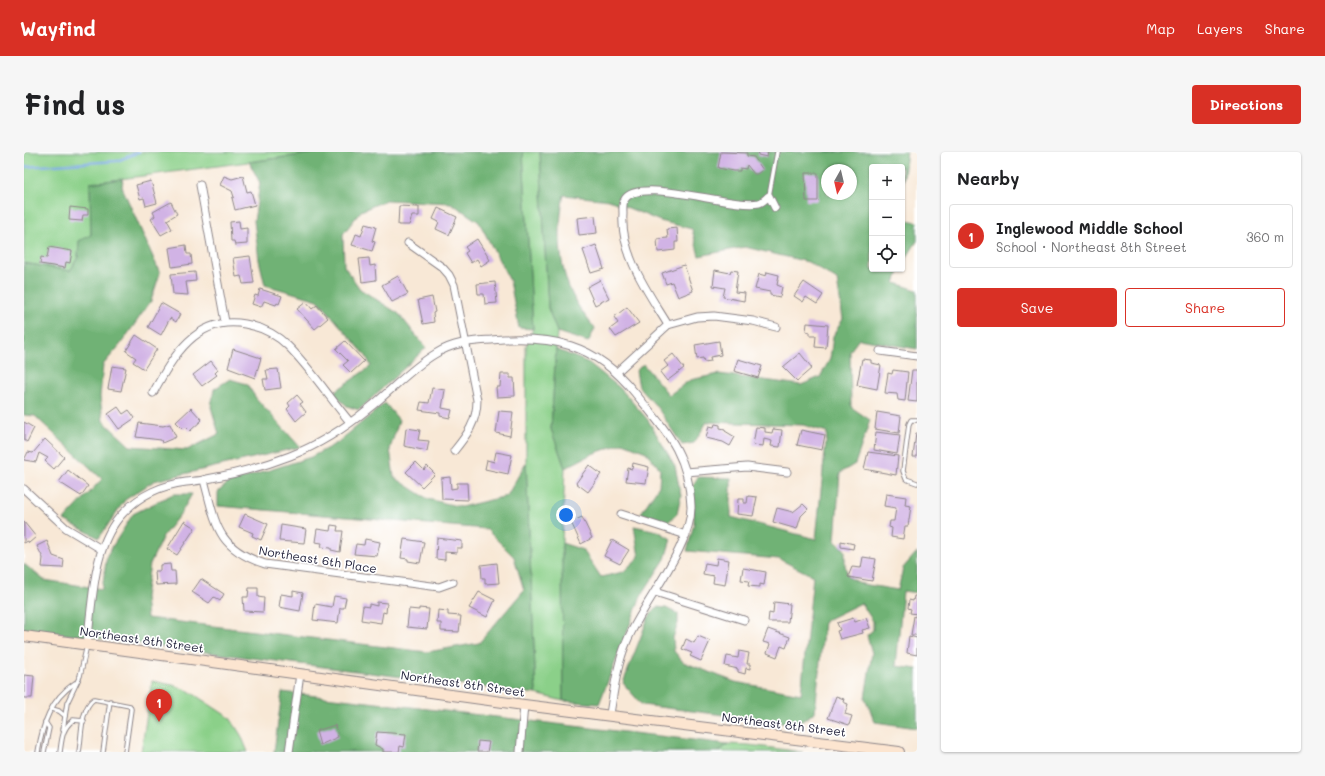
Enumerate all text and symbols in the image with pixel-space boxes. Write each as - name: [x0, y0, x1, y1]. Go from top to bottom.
- text: Wayfind: [20, 16, 96, 41]
- text: Map: [1146, 19, 1175, 38]
- text: Layers: [1197, 19, 1243, 38]
- text: Share: [1265, 19, 1305, 38]
- button: Directions: [1192, 85, 1301, 124]
- text: Find us: [24, 86, 125, 122]
- north arrow: [821, 164, 857, 200]
- map controls: [869, 164, 905, 272]
- button: +: [869, 164, 905, 200]
- text: Nearby: [957, 167, 1019, 189]
- button: −: [869, 200, 905, 236]
- text: Inglewood Middle School: [996, 218, 1183, 238]
- text: 1: [968, 228, 974, 245]
- text: 360 m: [1246, 228, 1284, 245]
- button: locate: [869, 236, 905, 272]
- text: School · Northeast 8th Street: [996, 238, 1187, 255]
- button: Save: [957, 288, 1117, 327]
- button: Share: [1125, 288, 1285, 327]
- your location: [556, 505, 576, 525]
- street label: Northeast 6th Place: [258, 542, 378, 576]
- street label: Northeast 8th Street: [79, 622, 205, 656]
- street label: Northeast 8th Street: [400, 666, 526, 700]
- pin: 1: [146, 689, 172, 722]
- street label: Northeast 8th Street: [721, 708, 847, 740]

